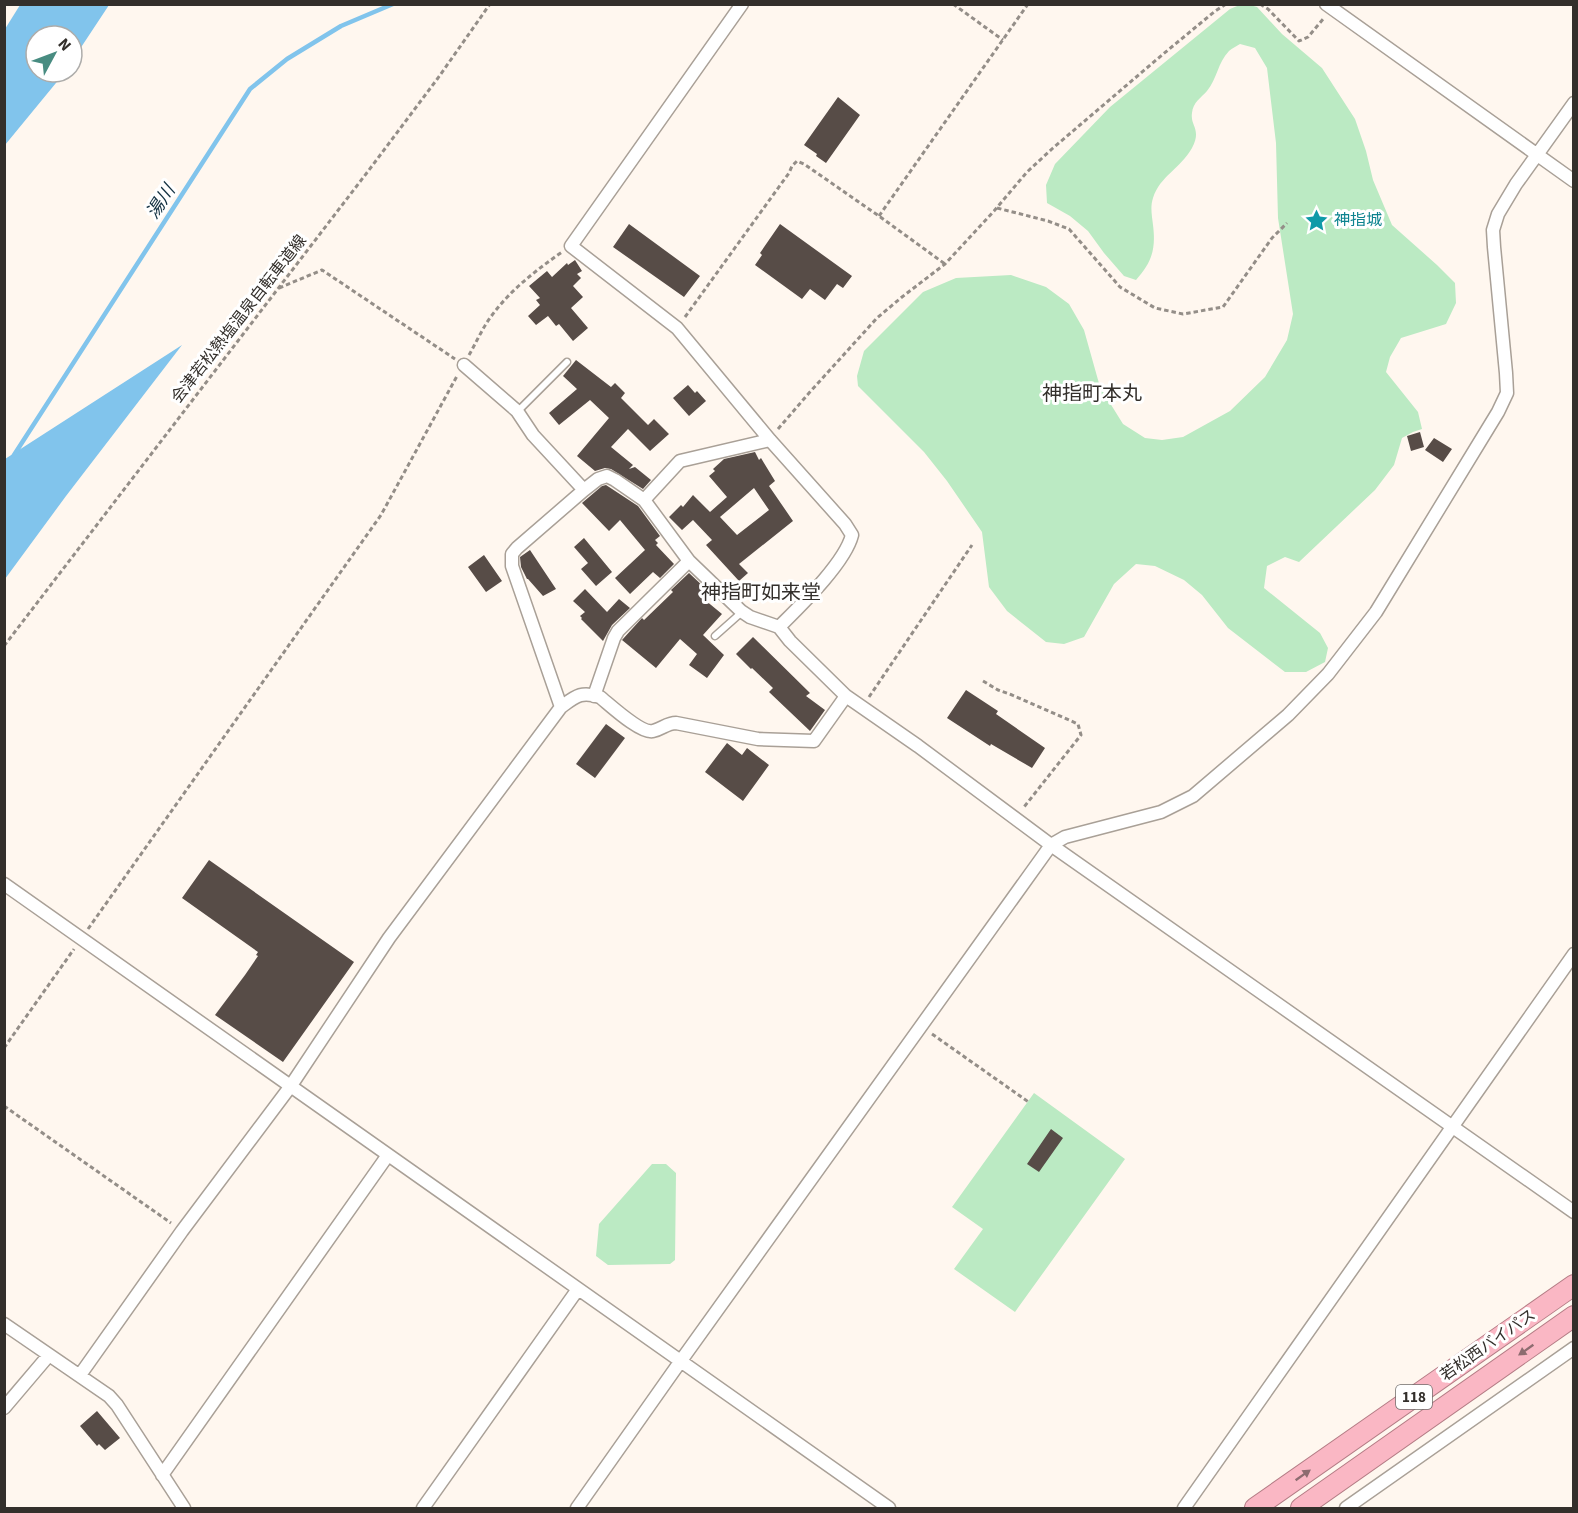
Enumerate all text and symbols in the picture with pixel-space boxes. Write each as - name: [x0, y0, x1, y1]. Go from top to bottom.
- north arrow: [24, 24, 84, 84]
- text: N: [53, 34, 76, 56]
- water label: 湯川: [141, 178, 182, 224]
- place icon: 神指城: [1303, 207, 1329, 233]
- place label: 神指城: [1334, 209, 1382, 231]
- street label: 会津若松熱塩温泉自転車道線: [166, 230, 312, 408]
- district label: 神指町本丸: [1042, 380, 1142, 408]
- district label: 神指町如来堂: [701, 579, 821, 607]
- street label: 若松西バイパス: [1436, 1304, 1540, 1386]
- one-way arrow: [1518, 1344, 1534, 1356]
- road number: 118: [1396, 1385, 1432, 1409]
- one-way arrow: [1295, 1469, 1311, 1481]

